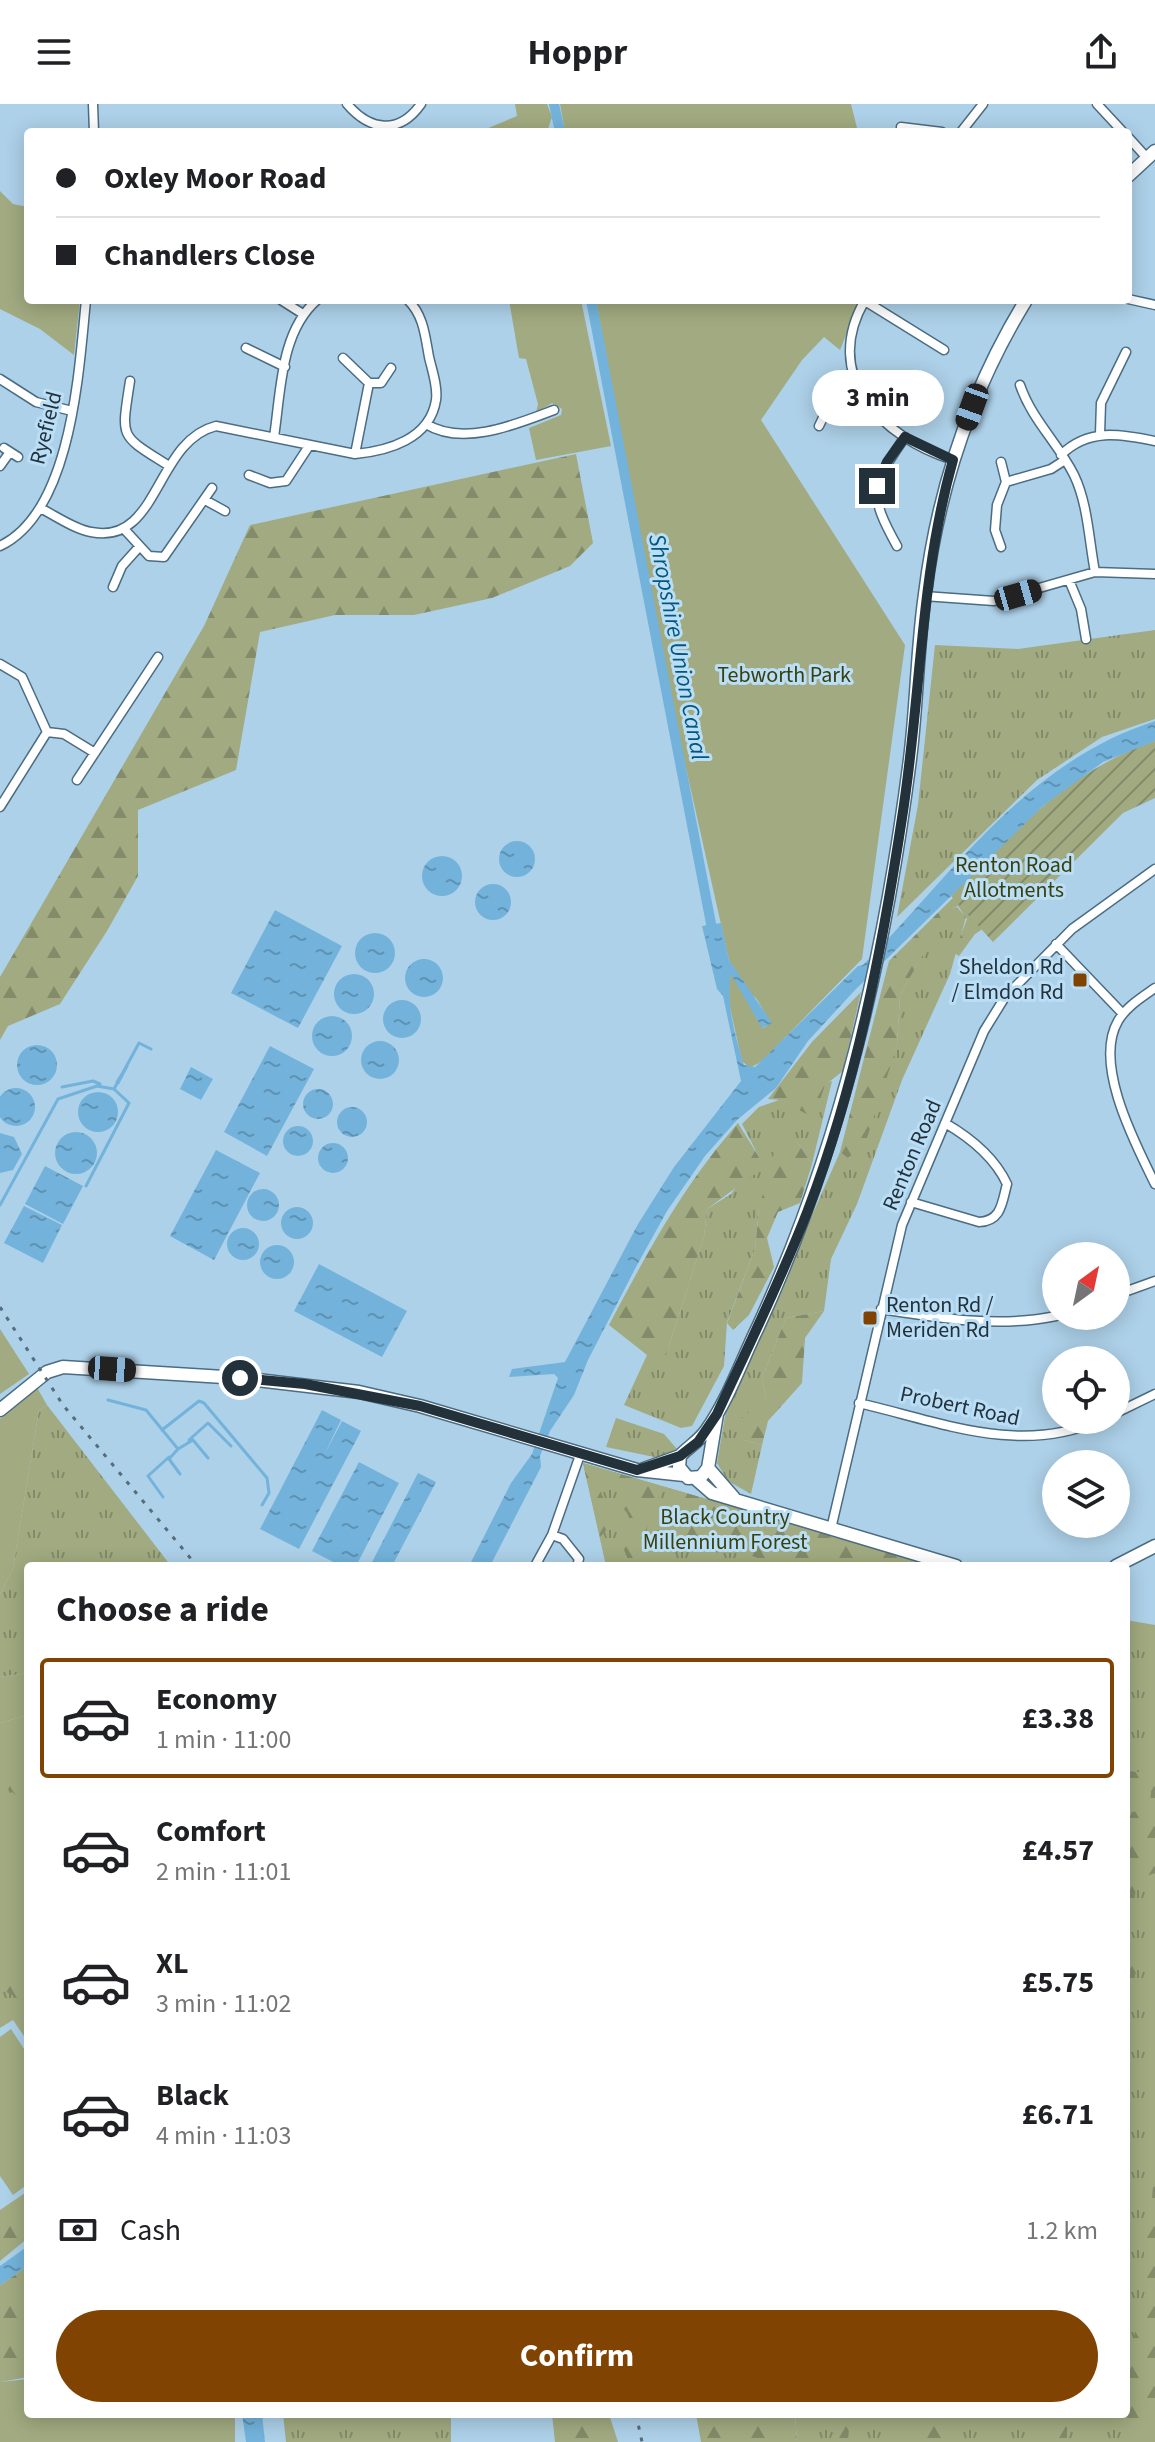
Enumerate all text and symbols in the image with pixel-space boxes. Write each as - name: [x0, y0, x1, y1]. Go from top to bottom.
- text: Hoppr: [528, 27, 627, 78]
- icon: menu: [32, 30, 76, 74]
- icon: share: [1079, 30, 1123, 74]
- text: Oxley Moor Road: [104, 157, 326, 200]
- text: Chandlers Close: [104, 234, 315, 277]
- callout: 3 min: [811, 370, 943, 426]
- text: 3 min: [846, 379, 910, 416]
- car: [953, 380, 991, 434]
- street label: Ryefield: [22, 388, 70, 468]
- route end: [859, 468, 895, 504]
- water label: Shropshire Union Canal: [639, 531, 717, 763]
- car: [992, 577, 1044, 613]
- park label: Tebworth Park: [717, 659, 851, 691]
- park label: Renton Road Allotments: [955, 849, 1073, 906]
- place label: Sheldon Rd / Elmdon Rd: [951, 951, 1064, 1008]
- marker: Sheldon Rd / Elmdon Rd: [1071, 971, 1089, 989]
- street label: Renton Road: [874, 1094, 950, 1216]
- north arrow: [1042, 1242, 1130, 1330]
- map controls: [1042, 1242, 1130, 1538]
- place label: Renton Rd / Meriden Rd: [886, 1289, 994, 1346]
- marker: Renton Rd / Meriden Rd: [861, 1309, 879, 1327]
- button: locate: [1042, 1346, 1130, 1434]
- car: [87, 1355, 137, 1383]
- route start: [222, 1360, 258, 1396]
- street label: Probert Road: [897, 1378, 1023, 1434]
- button: layers: [1042, 1450, 1130, 1538]
- park label: Black Country Millennium Forest: [643, 1501, 808, 1558]
- text: Choose a ride: [56, 1584, 269, 1635]
- text: Economy: [156, 1678, 277, 1721]
- icon: car: [60, 1682, 132, 1754]
- text: £3.38: [1022, 1697, 1094, 1740]
- text: 1 min · 11:00: [156, 1721, 291, 1758]
- text: Comfort: [156, 1810, 266, 1853]
- icon: car: [60, 1814, 132, 1886]
- text: £4.57: [1022, 1829, 1094, 1872]
- text: 2 min · 11:01: [156, 1853, 291, 1890]
- text: XL: [156, 1942, 189, 1985]
- icon: car: [60, 1946, 132, 2018]
- text: £5.75: [1022, 1961, 1094, 2004]
- text: 3 min · 11:02: [156, 1985, 291, 2022]
- text: Black: [156, 2074, 229, 2117]
- icon: car: [60, 2078, 132, 2150]
- text: £6.71: [1022, 2093, 1094, 2136]
- text: 4 min · 11:03: [156, 2117, 291, 2154]
- icon: cash: [56, 2208, 100, 2252]
- text: Cash: [120, 2209, 181, 2252]
- text: 1.2 km: [1026, 2212, 1098, 2249]
- button: Confirm: [56, 2310, 1098, 2402]

